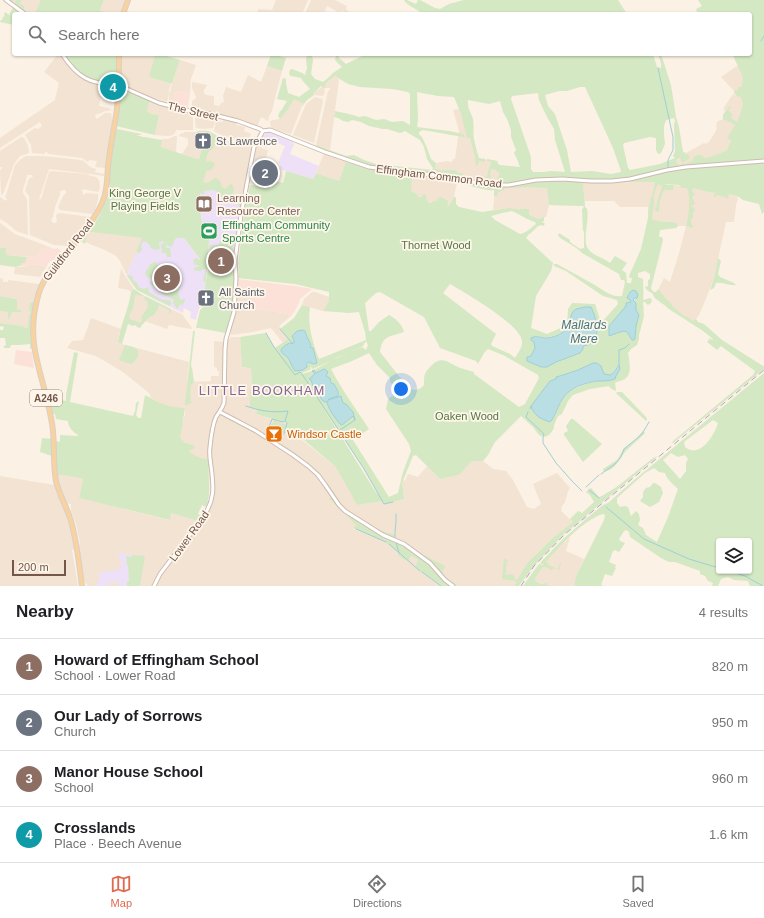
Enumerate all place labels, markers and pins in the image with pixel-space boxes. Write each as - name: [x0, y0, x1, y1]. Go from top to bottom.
- pin: 4: [100, 72, 126, 102]
- church icon: St Lawrence: [193, 131, 213, 151]
- place label: St Lawrence: [216, 135, 277, 147]
- pin: 2: [252, 158, 278, 188]
- place label: Learning Resource Center: [217, 192, 300, 217]
- library icon: Learning Resource Center: [194, 194, 214, 214]
- place label: Effingham Community Sports Centre: [222, 219, 331, 244]
- sports icon: Effingham Community Sports Centre: [199, 221, 219, 241]
- pin: 1: [208, 246, 234, 276]
- pin: 3: [154, 263, 180, 293]
- place label: All Saints Church: [219, 286, 265, 311]
- church icon: All Saints Church: [196, 288, 216, 308]
- bar icon: Windsor Castle: [264, 424, 284, 444]
- place label: Windsor Castle: [287, 428, 362, 440]

